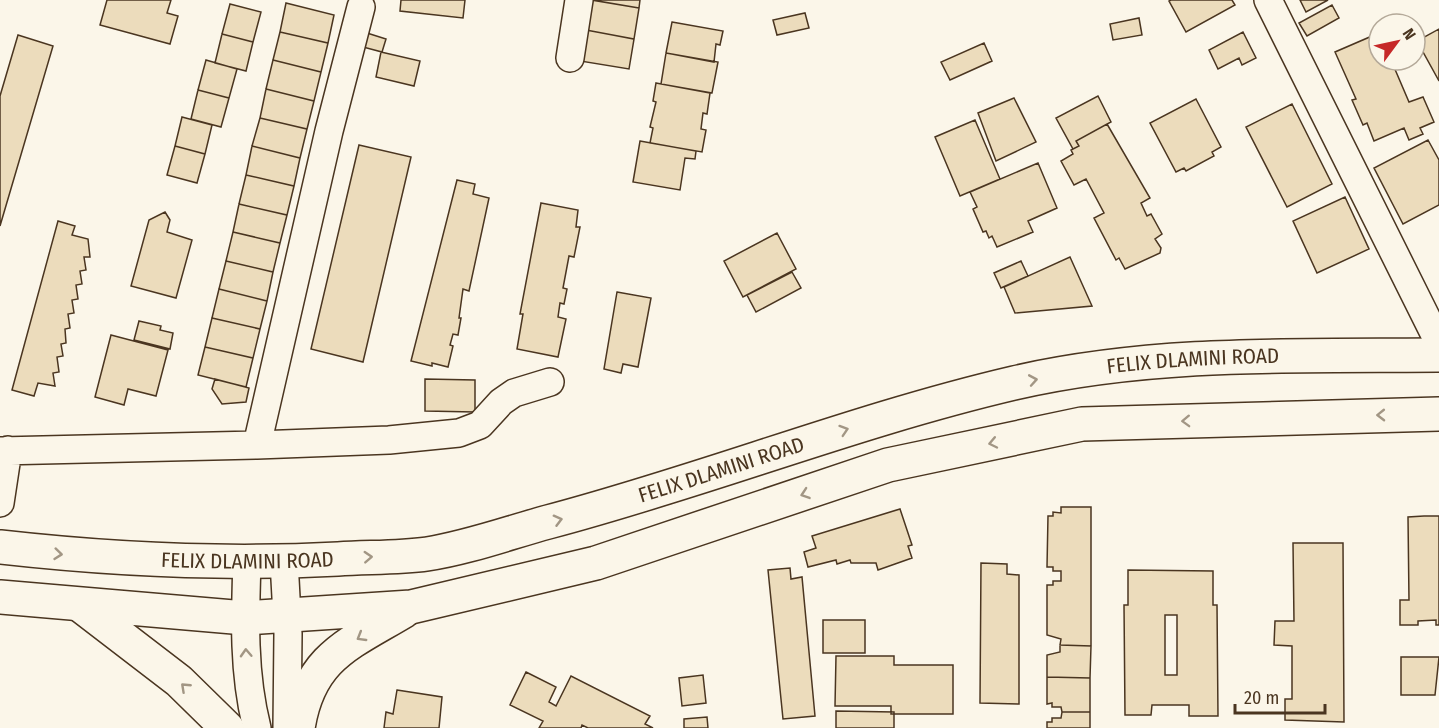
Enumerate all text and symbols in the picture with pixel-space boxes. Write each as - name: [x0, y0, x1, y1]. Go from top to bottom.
- north arrow: [1367, 12, 1427, 72]
- text: N: [1399, 25, 1420, 43]
- street label: FELIX DLAMINI ROAD: [1105, 343, 1279, 380]
- one-way arrow: [1027, 374, 1037, 387]
- one-way arrow: [1376, 409, 1385, 421]
- one-way arrow: [1181, 414, 1190, 427]
- one-way arrow: [838, 425, 849, 438]
- street label: FELIX DLAMINI ROAD: [635, 431, 808, 508]
- one-way arrow: [988, 436, 998, 449]
- one-way arrow: [800, 487, 811, 499]
- one-way arrow: [553, 514, 563, 527]
- street label: FELIX DLAMINI ROAD: [161, 546, 334, 575]
- one-way arrow: [54, 547, 63, 560]
- one-way arrow: [363, 551, 372, 564]
- one-way arrow: [357, 630, 367, 642]
- one-way arrow: [239, 648, 252, 657]
- scale bar: [1235, 677, 1325, 715]
- one-way arrow: [181, 684, 192, 695]
- text: 20 m: [1244, 687, 1279, 709]

